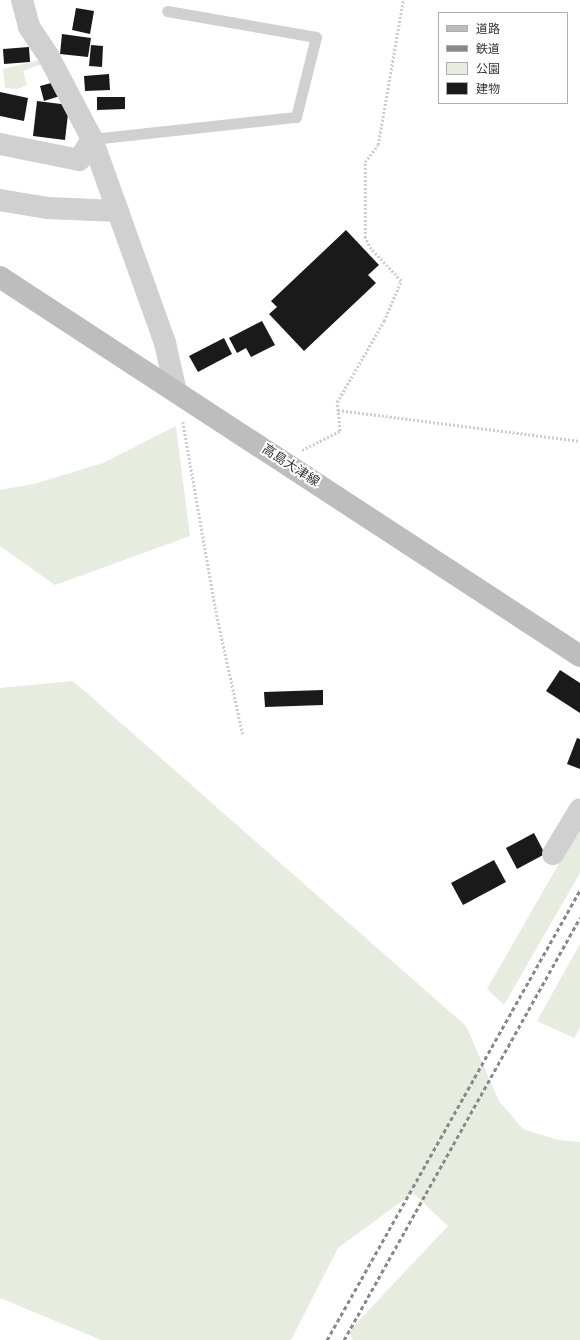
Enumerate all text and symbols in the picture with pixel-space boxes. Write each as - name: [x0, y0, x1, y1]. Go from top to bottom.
- legend: [438, 12, 568, 104]
- text: 道路: [476, 20, 500, 37]
- text: 鉄道: [476, 40, 500, 57]
- text: 公園: [476, 60, 500, 77]
- text: 建物: [476, 80, 500, 97]
- street label: 高島大津線: [259, 441, 323, 489]

